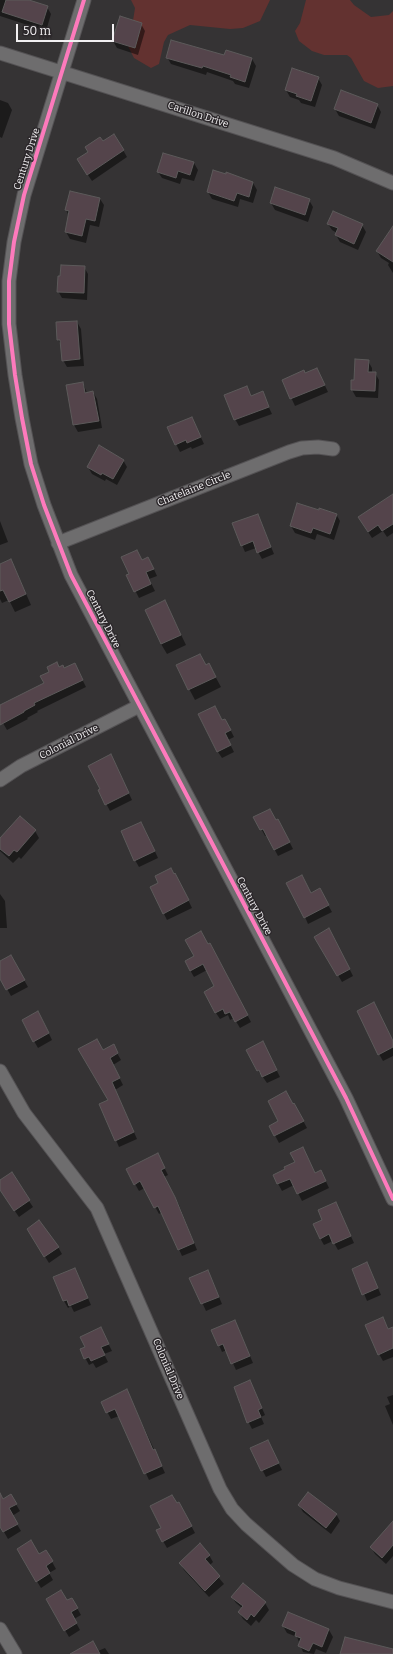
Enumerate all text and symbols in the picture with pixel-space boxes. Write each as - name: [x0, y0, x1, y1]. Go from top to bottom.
- scale bar: [18, 16, 116, 42]
- text: 50 m: [23, 24, 51, 38]
- street label: Carillon Drive: [166, 99, 230, 131]
- street label: Century Drive: [11, 127, 43, 191]
- street label: Chatelaine Circle: [155, 469, 233, 509]
- street label: Century Drive: [83, 588, 123, 650]
- street label: Colonial Drive: [37, 722, 101, 762]
- street label: Century Drive: [234, 875, 274, 937]
- street label: Colonial Drive: [150, 1337, 186, 1401]

